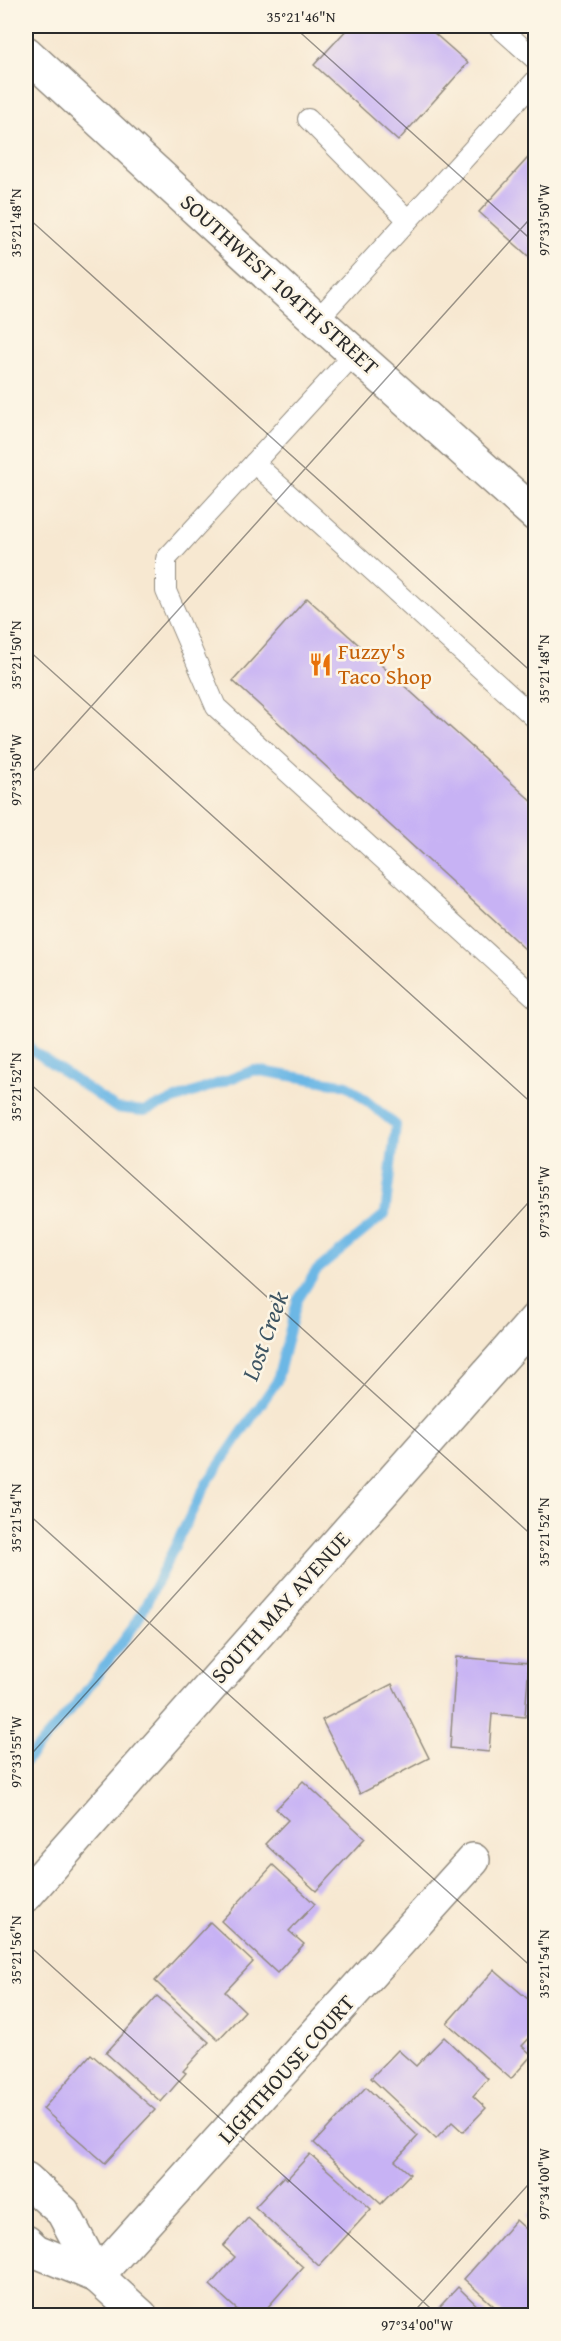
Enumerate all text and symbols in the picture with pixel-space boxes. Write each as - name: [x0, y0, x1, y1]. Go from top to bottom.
- text: 35°21'46"N: [267, 6, 336, 27]
- text: 97°33'50"W: [533, 184, 554, 256]
- street label: SOUTHWEST 104TH STREET: [174, 186, 386, 382]
- text: 35°21'48"N: [5, 188, 26, 257]
- text: 35°21'50"N: [5, 620, 26, 689]
- text: 35°21'48"N: [533, 634, 554, 703]
- place label: Fuzzy's Taco Shop: [338, 635, 432, 692]
- restaurant icon: Fuzzy's Taco Shop: [307, 651, 333, 677]
- text: 97°33'50"W: [5, 734, 26, 806]
- text: 35°21'52"N: [5, 1052, 26, 1121]
- text: 97°33'55"W: [533, 1166, 554, 1238]
- water label: Lost Creek: [232, 1286, 297, 1386]
- text: 35°21'54"N: [5, 1483, 26, 1552]
- text: 35°21'52"N: [533, 1497, 554, 1566]
- street label: SOUTH MAY AVENUE: [203, 1524, 357, 1690]
- text: 97°33'55"W: [5, 1716, 26, 1788]
- text: 35°21'56"N: [5, 1915, 26, 1984]
- text: 35°21'54"N: [533, 1929, 554, 1998]
- street label: LIGHTHOUSE COURT: [210, 1987, 362, 2151]
- text: 97°34'00"W: [533, 2148, 554, 2220]
- text: 97°34'00"W: [381, 2314, 453, 2335]

